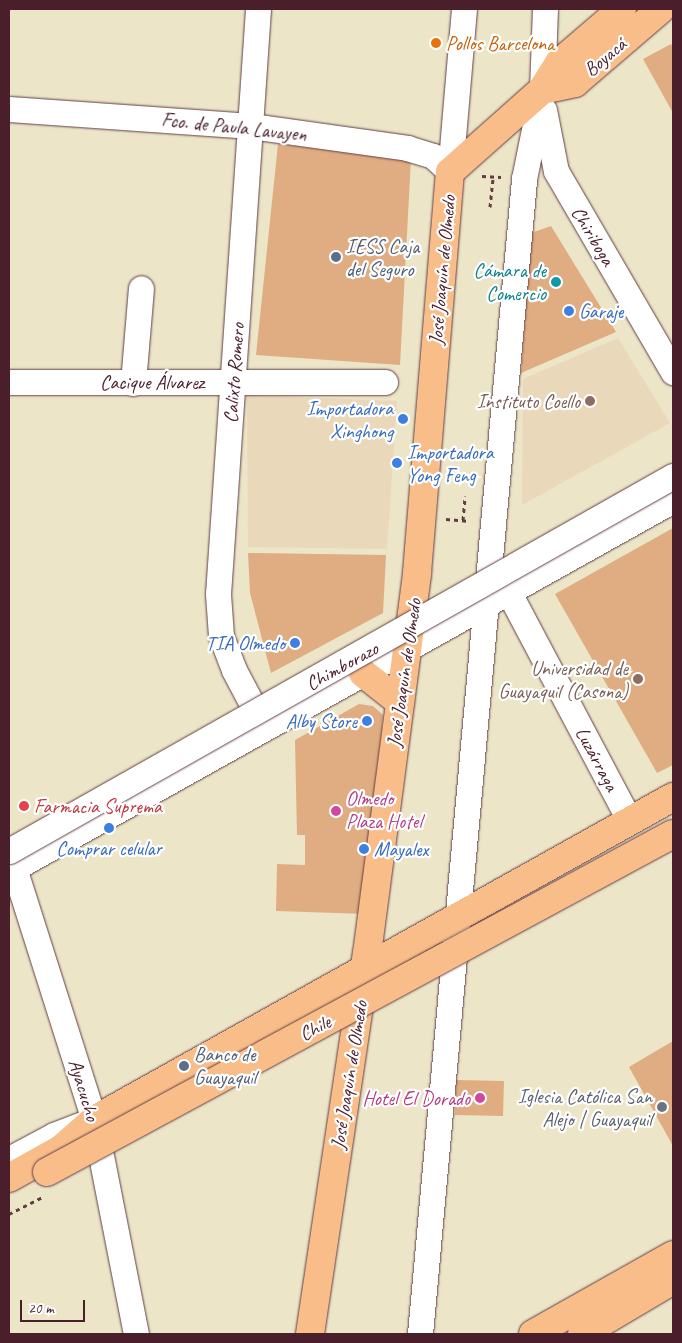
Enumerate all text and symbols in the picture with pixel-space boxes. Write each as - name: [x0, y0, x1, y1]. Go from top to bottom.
- place label: Pollos Barcelona: [446, 31, 555, 55]
- street label: Boyacá: [579, 32, 631, 82]
- marker: Pollos Barcelona: [430, 37, 442, 49]
- street label: Fco. de Paula Lavayen: [160, 107, 308, 147]
- street label: José Joaquín de Olmedo: [423, 194, 461, 346]
- street label: Chiriboga: [566, 202, 620, 270]
- place label: IESS Caja del Seguro: [346, 234, 419, 281]
- marker: IESS Caja del Seguro: [330, 251, 342, 263]
- place label: Cámara de Comercio: [473, 258, 546, 305]
- marker: Cámara de Comercio: [550, 276, 562, 288]
- place label: Garaje: [579, 299, 623, 323]
- marker: Garaje: [563, 305, 575, 317]
- street label: Calixto Romero: [219, 322, 249, 424]
- street label: Cacique Álvarez: [100, 370, 204, 394]
- place label: Instituto Coello: [477, 389, 580, 413]
- marker: Instituto Coello: [584, 395, 596, 407]
- place label: Importadora Xinghong: [306, 396, 393, 443]
- marker: Importadora Xinghong: [397, 413, 409, 425]
- place label: Importadora Yong Feng: [407, 440, 494, 487]
- marker: Importadora Yong Feng: [391, 457, 403, 469]
- street label: José Joaquín de Olmedo: [382, 596, 426, 750]
- place label: TIA Olmedo: [205, 631, 285, 655]
- street label: Chimborazo: [302, 636, 382, 696]
- marker: TIA Olmedo: [289, 637, 301, 649]
- place label: Universidad de Guayaquil (Casona): [498, 656, 628, 703]
- marker: Universidad de Guayaquil (Casona): [632, 673, 644, 685]
- place label: Alby Store: [286, 709, 357, 733]
- marker: Alby Store: [361, 715, 373, 727]
- street label: Luzárraga: [570, 723, 624, 795]
- place label: Olmedo Plaza Hotel: [346, 787, 422, 834]
- place label: Farmacia Suprema: [34, 794, 161, 818]
- marker: Farmacia Suprema: [18, 800, 30, 812]
- marker: Olmedo Plaza Hotel: [330, 805, 342, 817]
- marker: Comprar celular: [103, 822, 115, 834]
- place label: Comprar celular: [56, 836, 162, 860]
- place label: Mayalex: [374, 837, 428, 861]
- marker: Mayalex: [358, 843, 370, 855]
- street label: José Joaquín de Olmedo: [325, 998, 373, 1152]
- street label: Chile: [295, 1010, 335, 1046]
- place label: Banco de Guayaquil: [194, 1042, 256, 1089]
- street label: Ayacucho: [63, 1056, 105, 1124]
- marker: Banco de Guayaquil: [178, 1060, 190, 1072]
- place label: Iglesia Católica San Alejo | Guayaquil: [518, 1084, 652, 1131]
- place label: Hotel El Dorado: [363, 1086, 470, 1110]
- marker: Hotel El Dorado: [474, 1092, 486, 1104]
- marker: Iglesia Católica San Alejo | Guayaquil: [656, 1101, 668, 1113]
- scale bar: [22, 1290, 88, 1322]
- text: 20 m: [28, 1299, 54, 1318]

